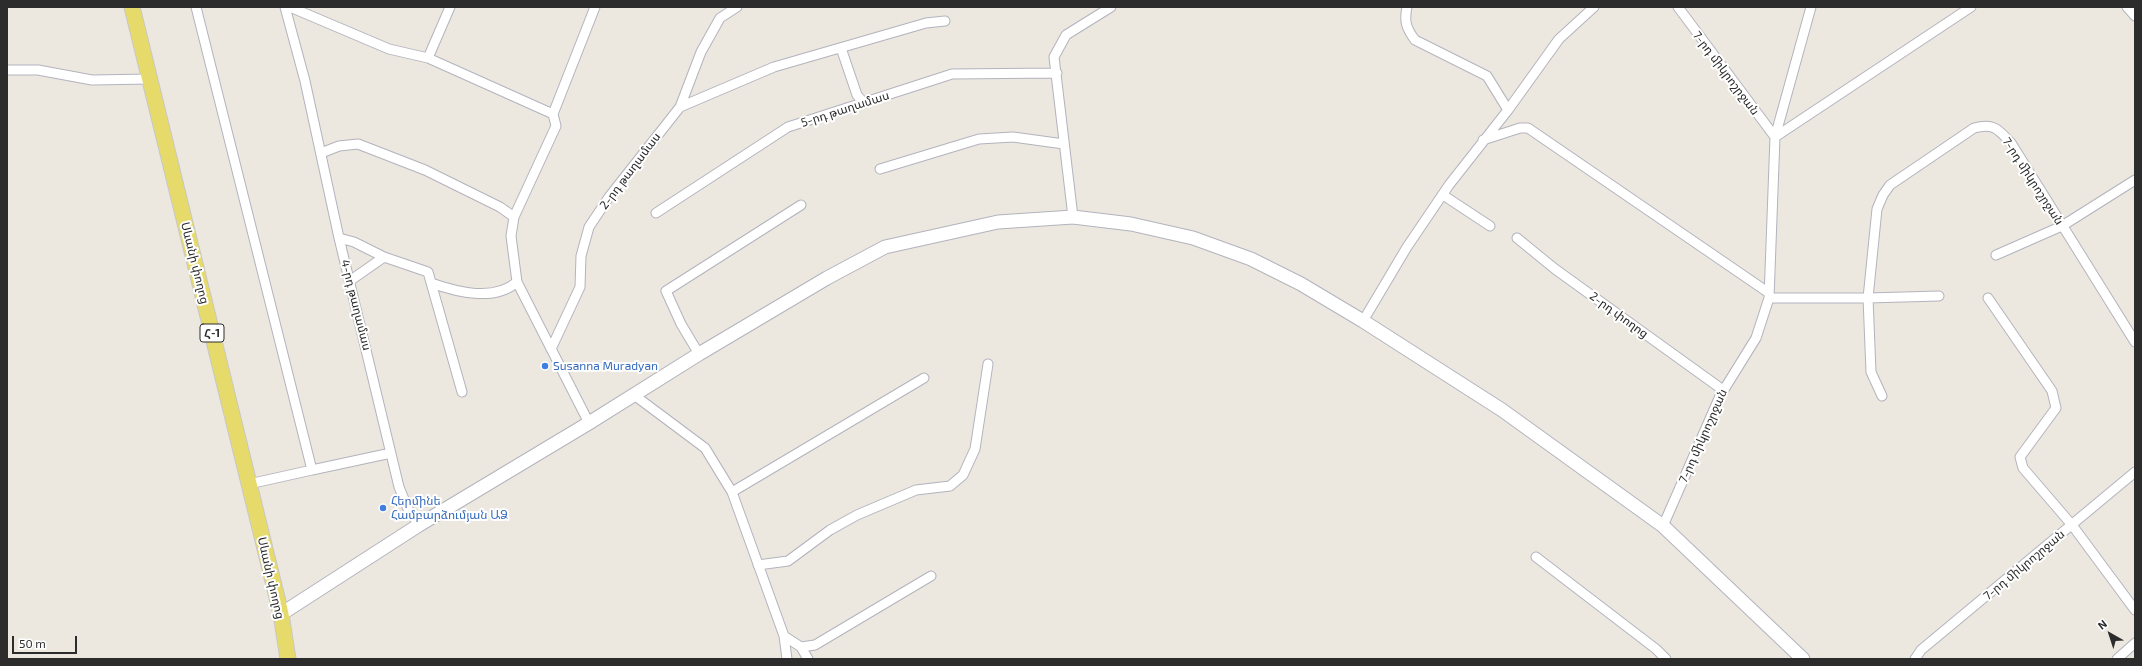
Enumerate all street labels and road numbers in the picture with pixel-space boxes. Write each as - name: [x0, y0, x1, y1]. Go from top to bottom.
- street label: 7-րդ միկրոշրջան: [1690, 28, 1762, 118]
- street label: 5-րդ թաղամաս: [799, 88, 891, 130]
- street label: 2-րդ թաղամաս: [596, 130, 664, 212]
- street label: 7-րդ միկրոշրջան: [1999, 135, 2067, 227]
- street label: Սևանի փողոց: [178, 221, 212, 305]
- street label: 4-րդ թաղամաս: [338, 258, 374, 352]
- street label: 2-րդ փողոց: [1587, 289, 1651, 341]
- road number: Հ-1: [200, 324, 224, 342]
- street label: 7-րդ միկրոշրջան: [1676, 387, 1730, 485]
- street label: 7-րդ միկրոշրջան: [1981, 527, 2067, 603]
- street label: Սևանի փողոց: [255, 536, 287, 620]

